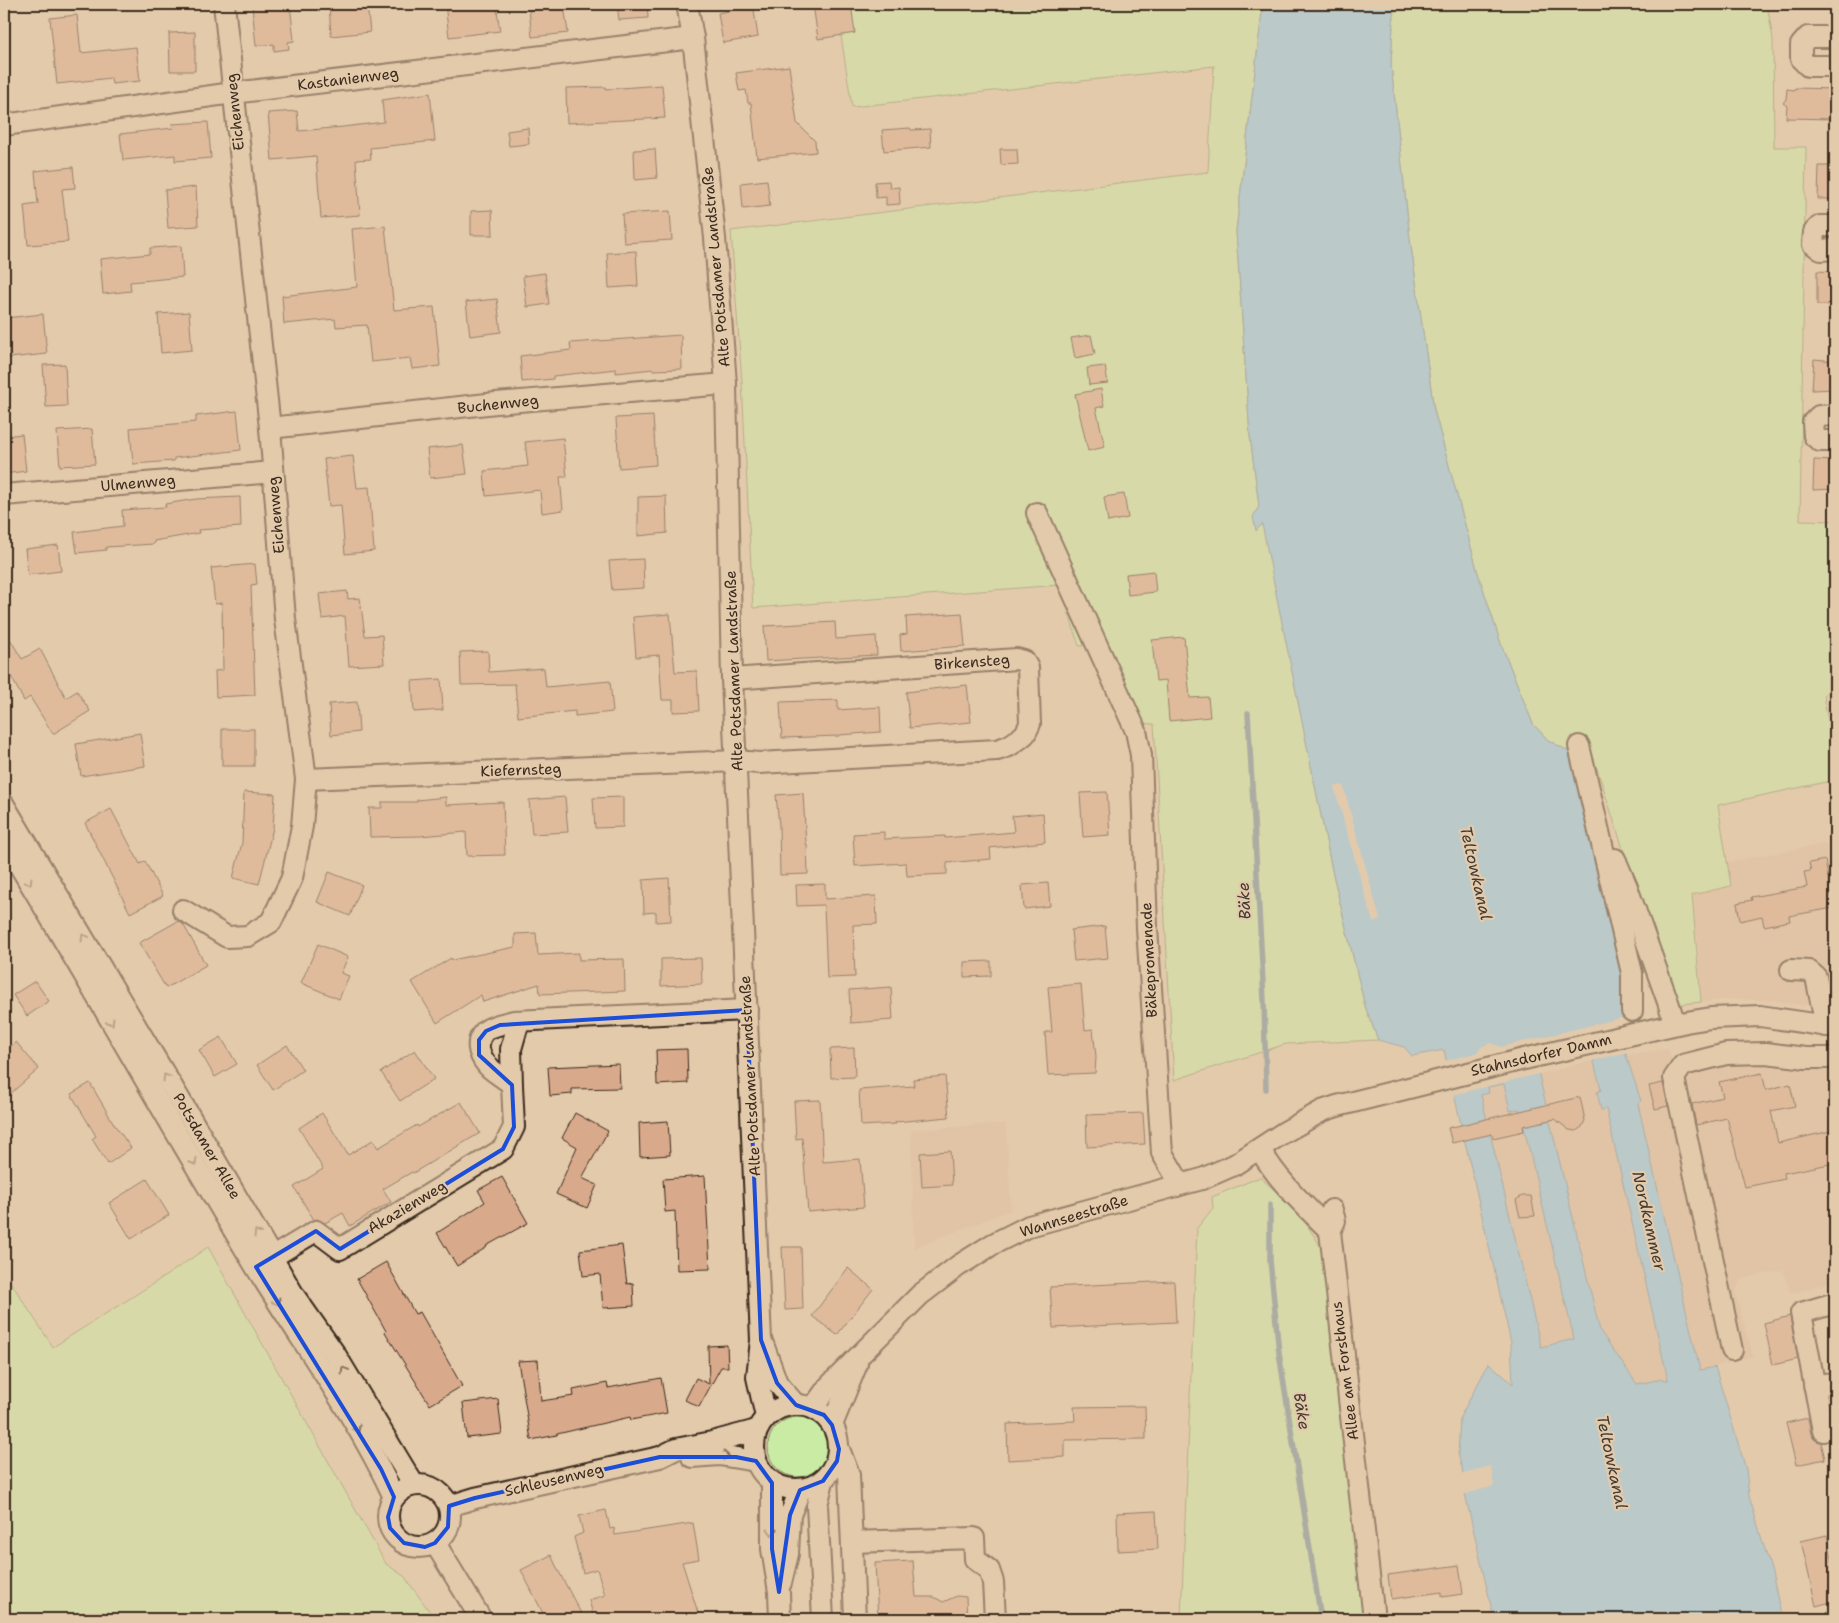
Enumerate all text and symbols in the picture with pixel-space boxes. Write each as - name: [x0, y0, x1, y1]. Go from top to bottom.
- street label: Kastanienweg: [296, 63, 400, 95]
- street label: Eichenweg: [221, 72, 249, 152]
- street label: Alte Potsdamer Landstraße: [697, 166, 735, 368]
- street label: Buchenweg: [456, 390, 540, 418]
- street label: Ulmenweg: [100, 470, 176, 496]
- street label: Eichenweg: [263, 476, 289, 554]
- street label: Alte Potsdamer Landstraße: [720, 570, 748, 772]
- street label: Birkensteg: [934, 649, 1010, 675]
- street label: Kiefernsteg: [480, 759, 562, 781]
- water label: Teltowkanal: [1455, 824, 1497, 922]
- one-way arrow: [23, 877, 33, 886]
- water label: Bäke: [1233, 882, 1255, 920]
- street label: Bäkepromenade: [1136, 902, 1162, 1018]
- one-way arrow: [80, 934, 90, 943]
- street label: Alte Potsdamer Landstraße: [735, 975, 765, 1177]
- one-way arrow: [105, 1017, 115, 1026]
- street label: Stahnsdorfer Damm: [1469, 1029, 1614, 1081]
- one-way arrow: [163, 1074, 173, 1083]
- street label: Potsdamer Allee: [168, 1089, 246, 1203]
- one-way arrow: [187, 1157, 197, 1166]
- water label: Nordkammer: [1627, 1169, 1671, 1273]
- street label: Akazienweg: [364, 1176, 450, 1238]
- street label: Wannseestraße: [1017, 1190, 1131, 1242]
- one-way arrow: [253, 1229, 263, 1238]
- one-way arrow: [271, 1296, 280, 1305]
- street label: Allee am Forsthaus: [1327, 1300, 1363, 1442]
- one-way arrow: [341, 1366, 351, 1375]
- water label: Bäke: [1289, 1391, 1315, 1431]
- water label: Teltowkanal: [1592, 1413, 1632, 1511]
- one-way arrow: [351, 1423, 361, 1432]
- one-way arrow: [722, 1450, 730, 1461]
- street label: Schleusenweg: [503, 1459, 605, 1501]
- one-way arrow: [767, 1528, 777, 1536]

